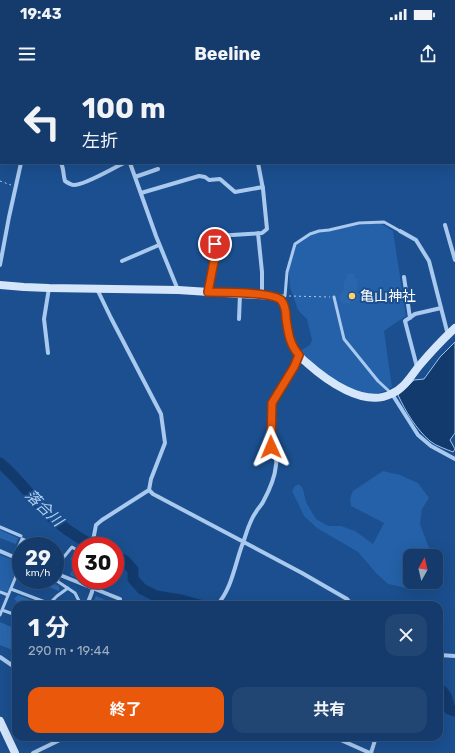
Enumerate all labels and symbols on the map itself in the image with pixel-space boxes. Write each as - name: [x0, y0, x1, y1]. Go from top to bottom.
- pin: [198, 227, 232, 261]
- place label: 亀山神社: [360, 288, 416, 305]
- marker: 亀山神社: [347, 291, 357, 301]
- position arrow: [250, 426, 292, 468]
- water label: 落合川: [22, 486, 68, 531]
- speed limit sign: 30: [72, 537, 124, 589]
- north arrow: [403, 549, 443, 589]

